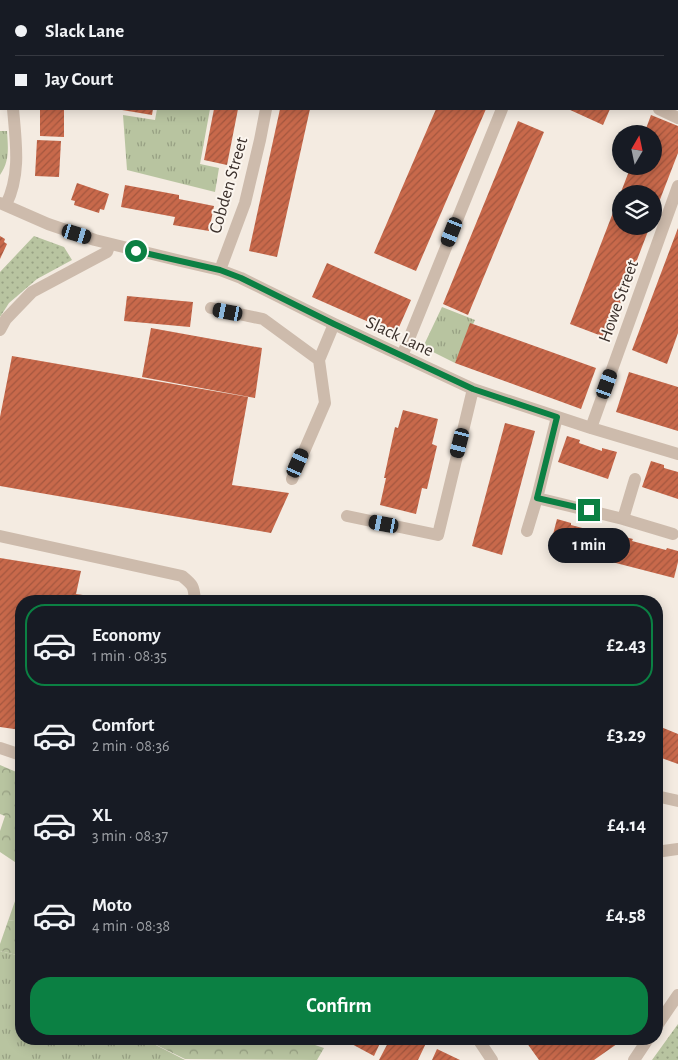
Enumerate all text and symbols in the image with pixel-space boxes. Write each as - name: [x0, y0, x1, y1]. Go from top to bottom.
- text: Slack Lane: [45, 22, 124, 41]
- text: Jay Court: [45, 70, 113, 89]
- north arrow: [612, 125, 662, 175]
- map controls: [612, 125, 662, 235]
- street label: Cobden Street: [207, 135, 251, 236]
- button: layers: [612, 185, 662, 235]
- car: [439, 215, 464, 249]
- car: [60, 222, 93, 246]
- route start: [125, 240, 147, 262]
- street label: Howe Street: [596, 258, 642, 345]
- car: [211, 302, 244, 322]
- street label: Slack Lane: [363, 313, 436, 360]
- car: [594, 367, 619, 401]
- car: [449, 427, 470, 459]
- car: [285, 446, 310, 480]
- route end: [578, 499, 600, 521]
- car: [367, 514, 400, 534]
- callout: 1 min: [548, 528, 630, 562]
- text: 1 min: [572, 537, 606, 553]
- icon: car: [32, 623, 77, 668]
- text: Economy: [92, 626, 161, 645]
- text: £2.43: [606, 636, 646, 655]
- text: 1 min · 08:35: [92, 648, 167, 664]
- icon: car: [32, 713, 77, 758]
- text: Comfort: [92, 716, 154, 735]
- text: £3.29: [607, 726, 646, 745]
- text: 2 min · 08:36: [92, 738, 170, 754]
- icon: car: [32, 803, 77, 848]
- text: XL: [92, 806, 112, 825]
- text: £4.14: [607, 816, 646, 835]
- text: 3 min · 08:37: [92, 828, 168, 844]
- icon: car: [32, 893, 77, 938]
- text: Moto: [92, 896, 132, 915]
- text: £4.58: [606, 906, 646, 925]
- text: 4 min · 08:38: [92, 918, 170, 934]
- button: Confirm: [30, 977, 648, 1035]

